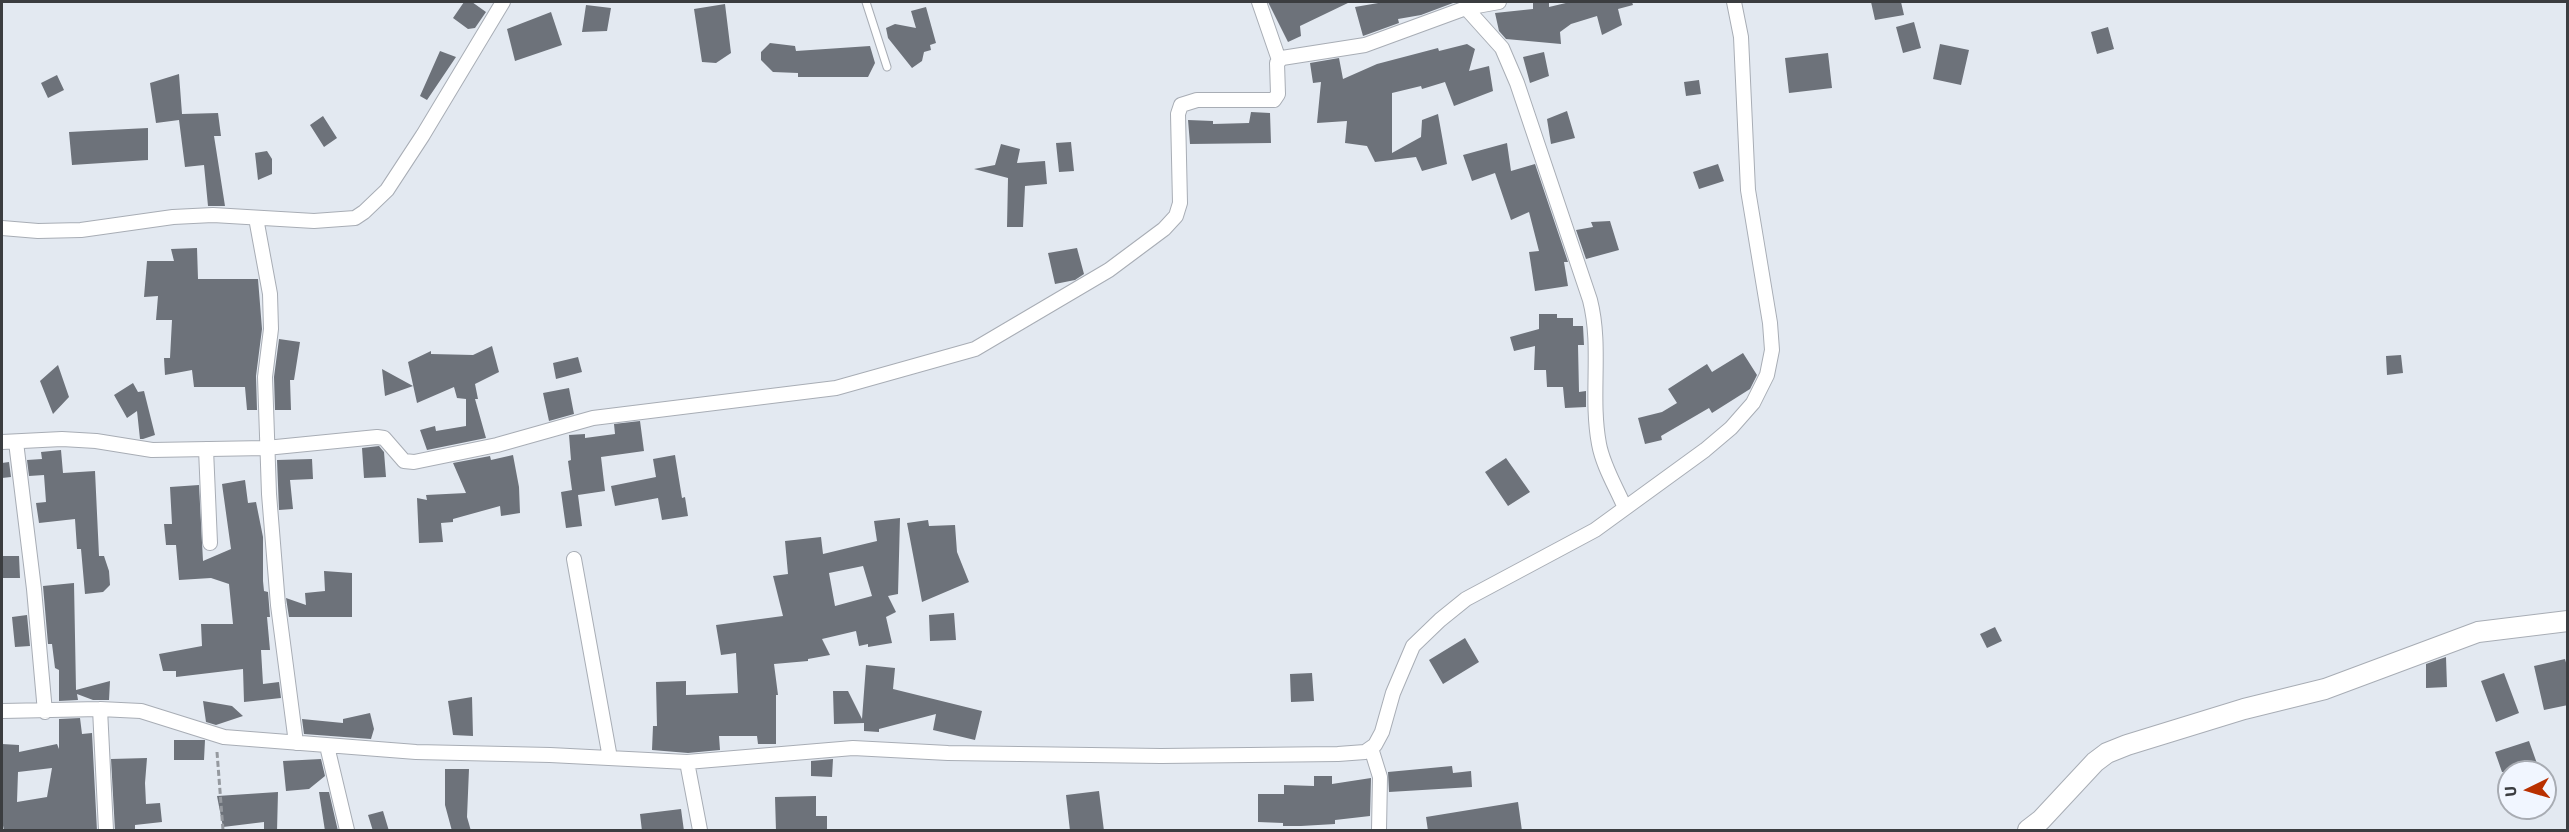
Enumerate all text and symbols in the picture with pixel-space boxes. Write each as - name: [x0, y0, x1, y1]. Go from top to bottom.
- north arrow: [2497, 760, 2557, 820]
- text: U: [2501, 785, 2521, 798]

